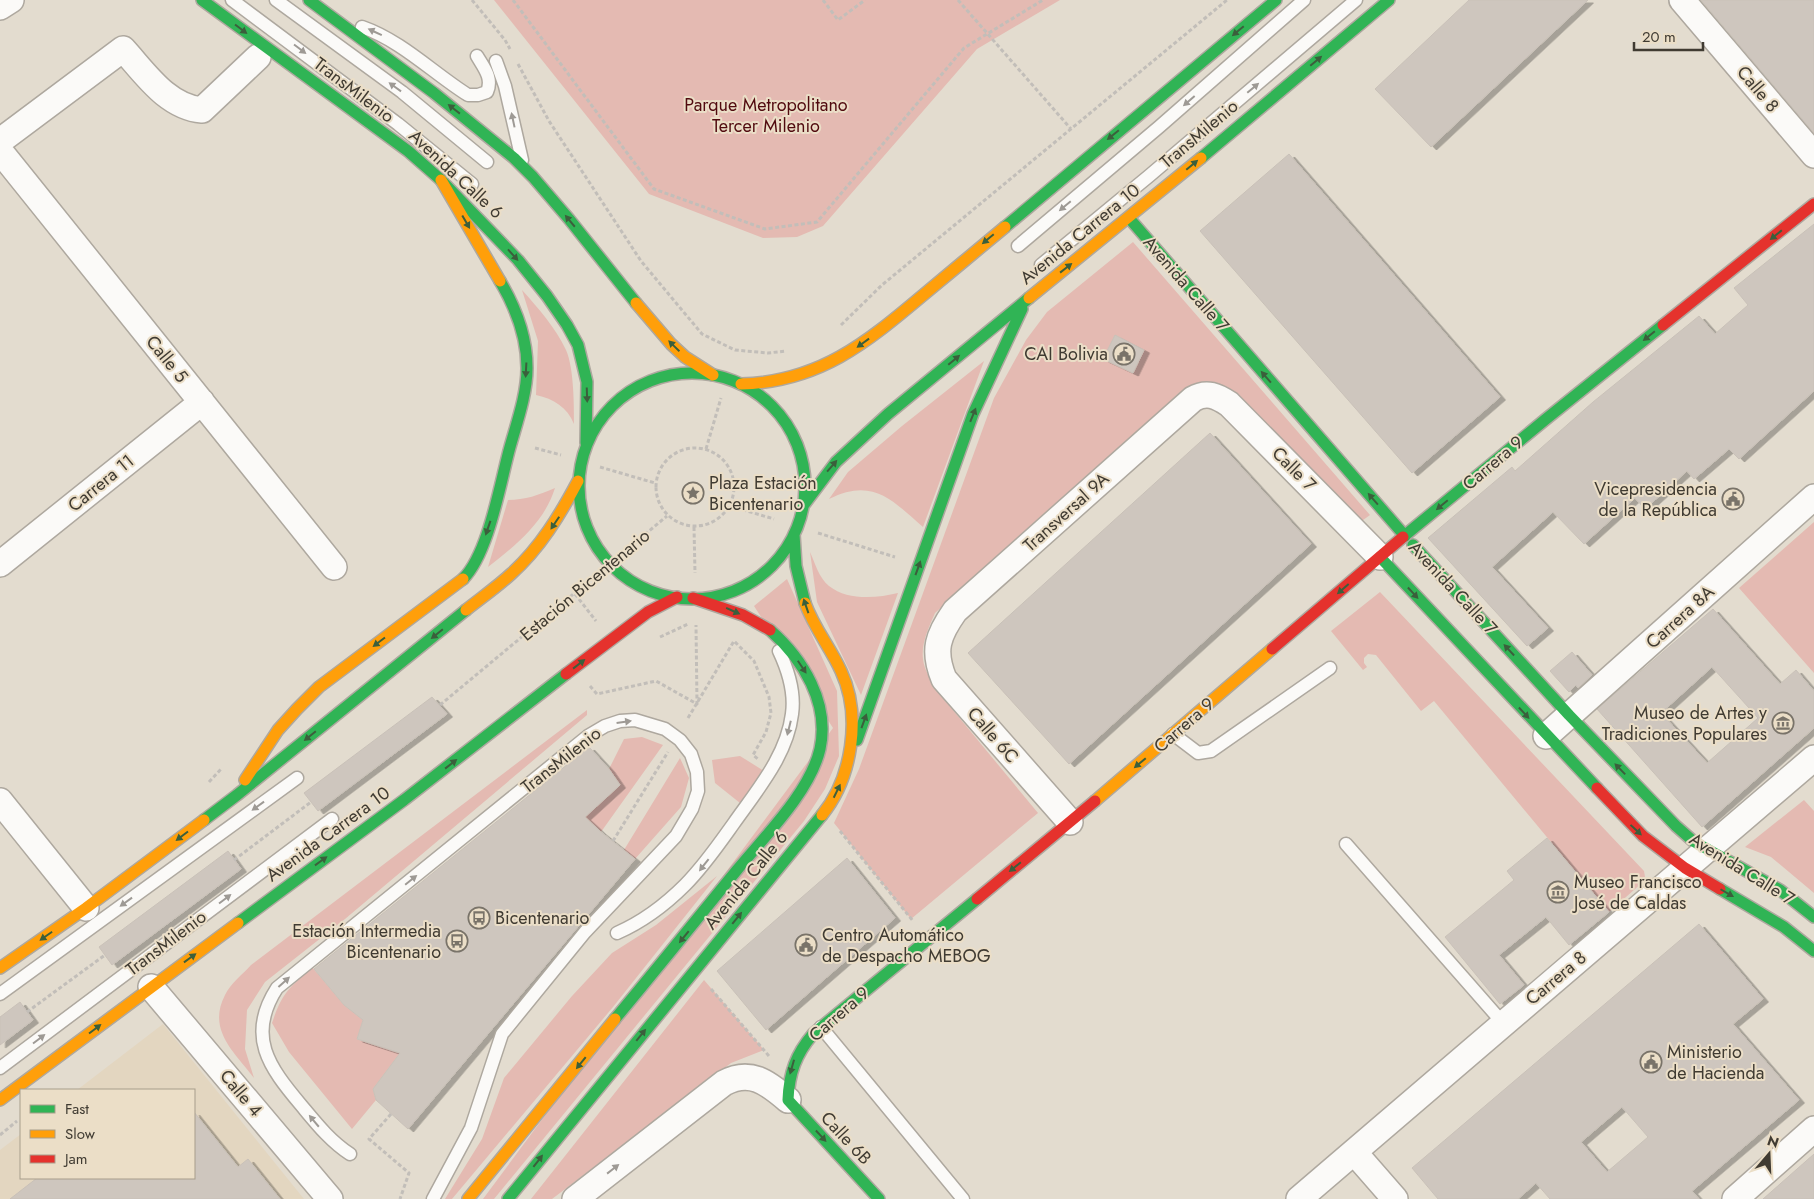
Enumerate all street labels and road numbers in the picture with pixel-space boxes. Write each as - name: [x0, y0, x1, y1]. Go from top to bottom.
- street label: TransMilenio: [308, 51, 400, 129]
- street label: Calle 8: [1731, 60, 1785, 118]
- street label: TransMilenio: [1154, 93, 1244, 175]
- street label: Avenida Calle 6: [403, 123, 509, 225]
- street label: Avenida Carrera 10: [1014, 177, 1146, 291]
- street label: Avenida Calle 7: [1137, 230, 1235, 338]
- street label: Calle 5: [140, 330, 194, 388]
- street label: Carrera 9: [1457, 430, 1529, 496]
- street label: Calle 7: [1266, 441, 1322, 497]
- street label: Carrera 11: [62, 448, 140, 518]
- street label: Transversal 9A: [1017, 466, 1115, 558]
- street label: Estación Bicentenario: [514, 523, 656, 647]
- street label: Avenida Calle 7: [1403, 535, 1504, 641]
- street label: Carrera 8A: [1640, 579, 1720, 655]
- street label: Carrera 9: [1148, 691, 1220, 759]
- street label: Calle 6C: [961, 701, 1025, 769]
- street label: TransMilenio: [516, 720, 607, 800]
- street label: Avenida Carrera 10: [261, 780, 396, 888]
- street label: Avenida Calle 6: [698, 825, 794, 935]
- street label: Avenida Calle 7: [1684, 826, 1800, 912]
- street label: TransMilenio: [120, 904, 212, 982]
- street label: Carrera 8: [1520, 945, 1592, 1011]
- street label: Carrera 9: [803, 980, 875, 1048]
- street label: Calle 4: [214, 1064, 268, 1122]
- street label: Calle 6B: [815, 1106, 877, 1170]

